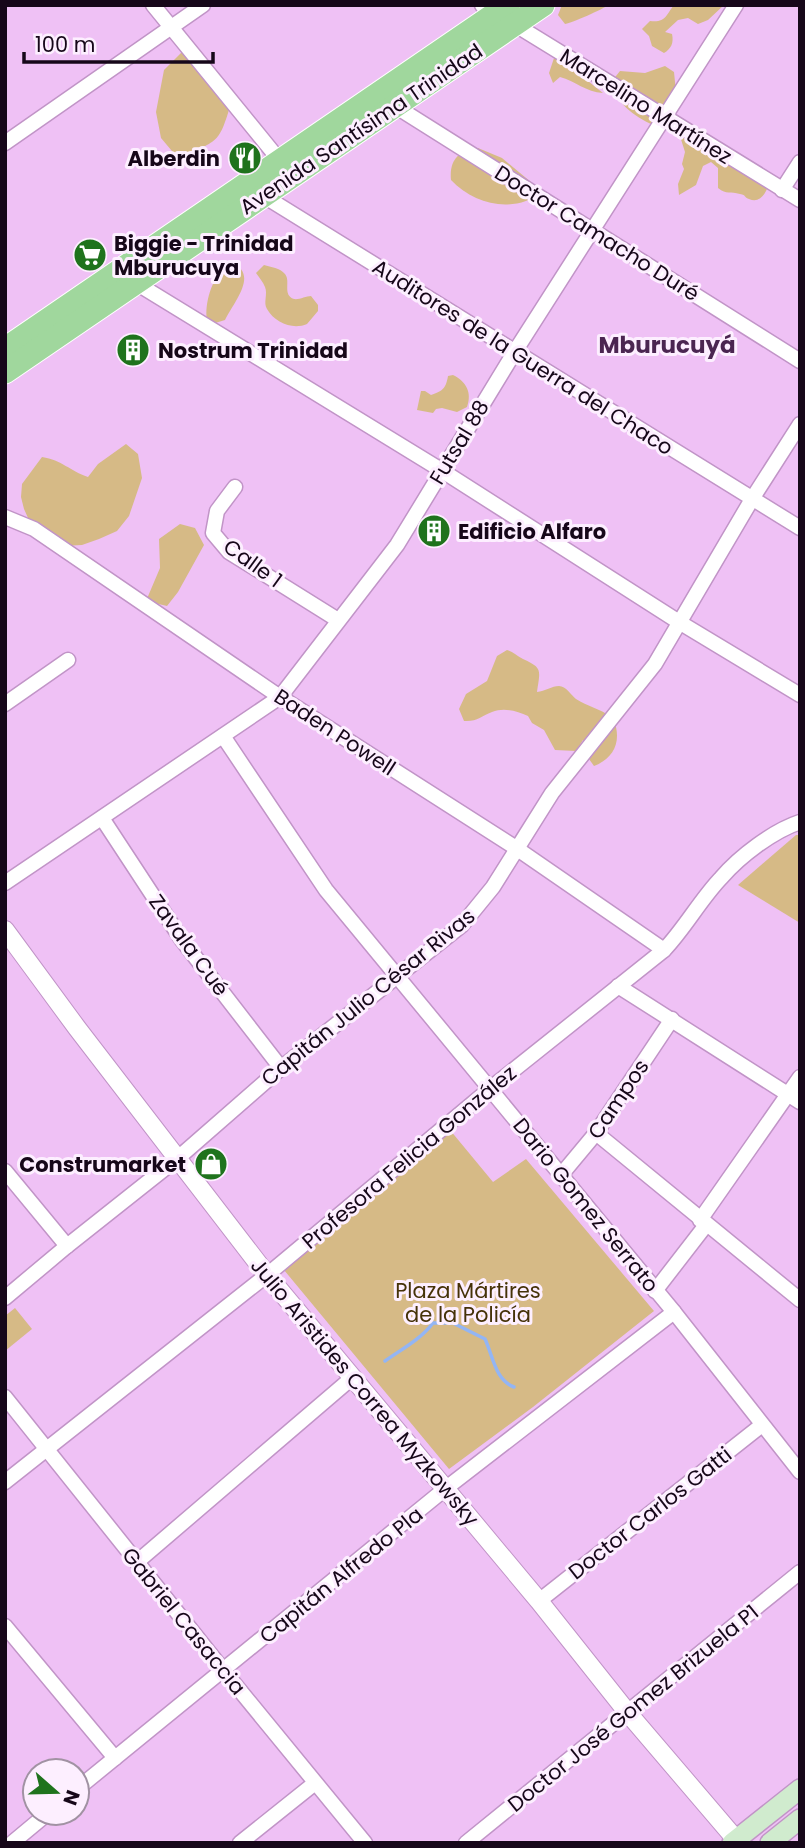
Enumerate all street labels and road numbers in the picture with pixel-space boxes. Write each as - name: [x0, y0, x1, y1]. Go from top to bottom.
- street label: Avenida Santísima Trinidad: [234, 37, 488, 221]
- street label: Marcelino Martínez: [555, 41, 737, 171]
- street label: Doctor Camacho Duré: [489, 158, 705, 308]
- street label: Auditores de la Guerra del Chaco: [367, 252, 679, 462]
- street label: Futsal 88: [422, 394, 496, 490]
- street label: Calle 1: [218, 532, 288, 594]
- street label: Baden Powell: [269, 682, 401, 782]
- street label: Zavala Cué: [142, 888, 236, 1002]
- street label: Capitán Julio César Rivas: [255, 902, 481, 1092]
- street label: Campos: [581, 1053, 655, 1145]
- street label: Profesora Felicia González: [296, 1059, 522, 1255]
- street label: Dario Gomez Serrato: [506, 1112, 666, 1298]
- street label: Julio Aristides Correa Myzkowsky: [244, 1252, 486, 1532]
- street label: Doctor Carlos Gatti: [562, 1440, 738, 1586]
- street label: Capitán Alfredo Pla: [253, 1500, 429, 1650]
- street label: Gabriel Casaccia: [115, 1541, 253, 1701]
- street label: Doctor José Gomez Brizuela P1: [501, 1598, 765, 1818]

